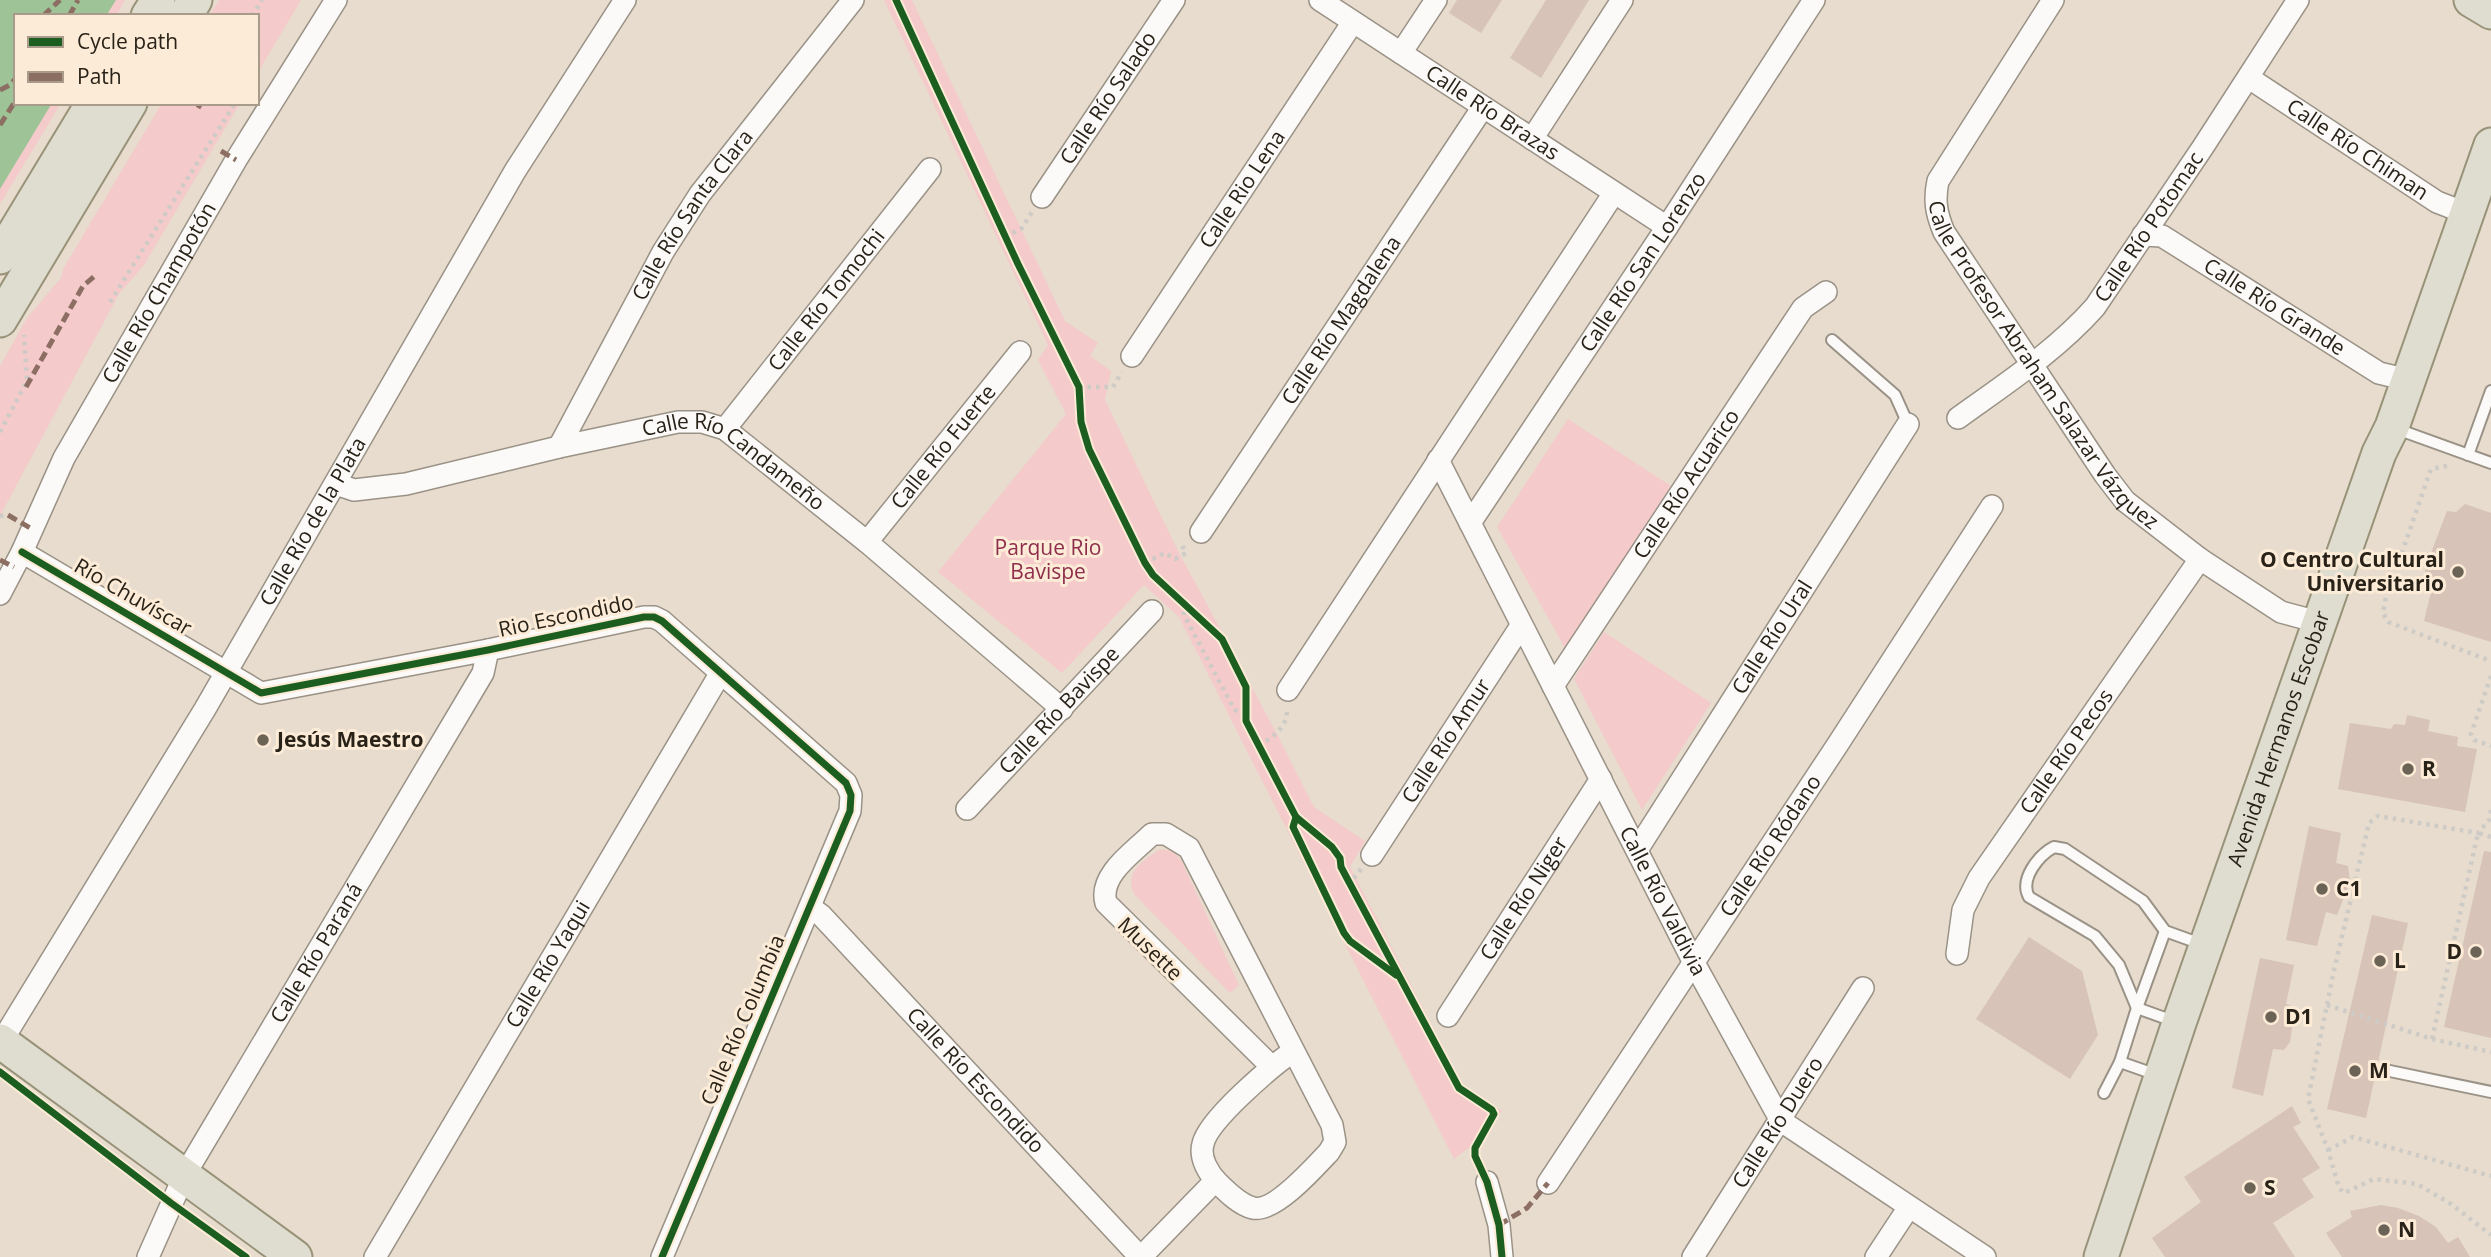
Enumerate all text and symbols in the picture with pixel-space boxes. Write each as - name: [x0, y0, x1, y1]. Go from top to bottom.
- legend: [14, 14, 259, 105]
- street label: Calle Río Salado: [1053, 25, 1162, 170]
- text: Cycle path: [77, 27, 178, 55]
- street label: Calle Río Brazas: [1421, 58, 1565, 166]
- text: Path: [77, 62, 122, 90]
- street label: Calle Río Chiman: [2282, 92, 2434, 206]
- street label: Calle Río Santa Clara: [625, 123, 759, 305]
- street label: Calle Rio Lena: [1192, 124, 1291, 253]
- street label: Calle Río Potomac: [2087, 146, 2209, 307]
- street label: Calle Río San Lorenzo: [1573, 166, 1712, 357]
- street label: Calle Río Champotón: [95, 197, 222, 388]
- street label: Calle Profesor Abraham Salazar Vázquez: [1923, 199, 2165, 535]
- street label: Calle Río Tomochi: [761, 223, 891, 376]
- street label: Calle Río Magdalena: [1274, 230, 1407, 410]
- street label: Calle Río Grande: [2199, 251, 2351, 361]
- street label: Calle Río Fuerte: [884, 378, 1002, 515]
- street label: Calle Río Acuarico: [1626, 403, 1745, 564]
- street label: Calle Río Candameño: [639, 407, 831, 516]
- street label: Calle Río de la Plata: [252, 432, 372, 611]
- park label: Parque Rio Bavispe: [995, 533, 1101, 585]
- place label: O Centro Cultural Universitario: [2260, 545, 2444, 597]
- street label: Río Chuvíscar: [70, 551, 198, 641]
- marker: O Centro Cultural Universitario: [2450, 564, 2466, 580]
- street label: Calle Río Ural: [1725, 574, 1818, 699]
- street label: Rio Escondido: [496, 587, 636, 643]
- street label: Avenida Hermanos Escobar: [2220, 606, 2336, 870]
- street label: Calle Río Bavispe: [992, 640, 1125, 779]
- street label: Calle Río Amur: [1394, 672, 1496, 808]
- street label: Calle Río Pecos: [2013, 683, 2119, 819]
- place label: Jesús Maestro: [275, 725, 423, 753]
- marker: Jesús Maestro: [255, 732, 271, 748]
- place label: R: [2422, 754, 2436, 782]
- marker: R: [2400, 761, 2416, 777]
- street label: Calle Río Ródano: [1713, 769, 1827, 922]
- street label: Calle Río Valdivia: [1614, 821, 1713, 980]
- street label: Calle Río Niger: [1473, 830, 1574, 965]
- place label: C1: [2336, 874, 2361, 902]
- street label: Calle Río Paraná: [263, 877, 368, 1028]
- marker: C1: [2314, 881, 2330, 897]
- street label: Calle Río Yaqui: [499, 895, 596, 1033]
- street label: Musette: [1112, 910, 1189, 986]
- street label: Calle Río Columbia: [694, 930, 791, 1109]
- place label: D: [2446, 937, 2462, 965]
- marker: D: [2468, 944, 2484, 960]
- place label: L: [2394, 946, 2406, 974]
- marker: L: [2372, 953, 2388, 969]
- street label: Calle Río Escondido: [901, 1001, 1051, 1159]
- place label: D1: [2285, 1002, 2313, 1030]
- marker: D1: [2263, 1009, 2279, 1025]
- street label: Calle Río Duero: [1725, 1051, 1829, 1193]
- place label: M: [2369, 1056, 2389, 1084]
- marker: M: [2347, 1063, 2363, 1079]
- place label: S: [2264, 1173, 2276, 1201]
- marker: S: [2242, 1180, 2258, 1196]
- place label: N: [2398, 1215, 2415, 1243]
- marker: N: [2376, 1222, 2392, 1238]

